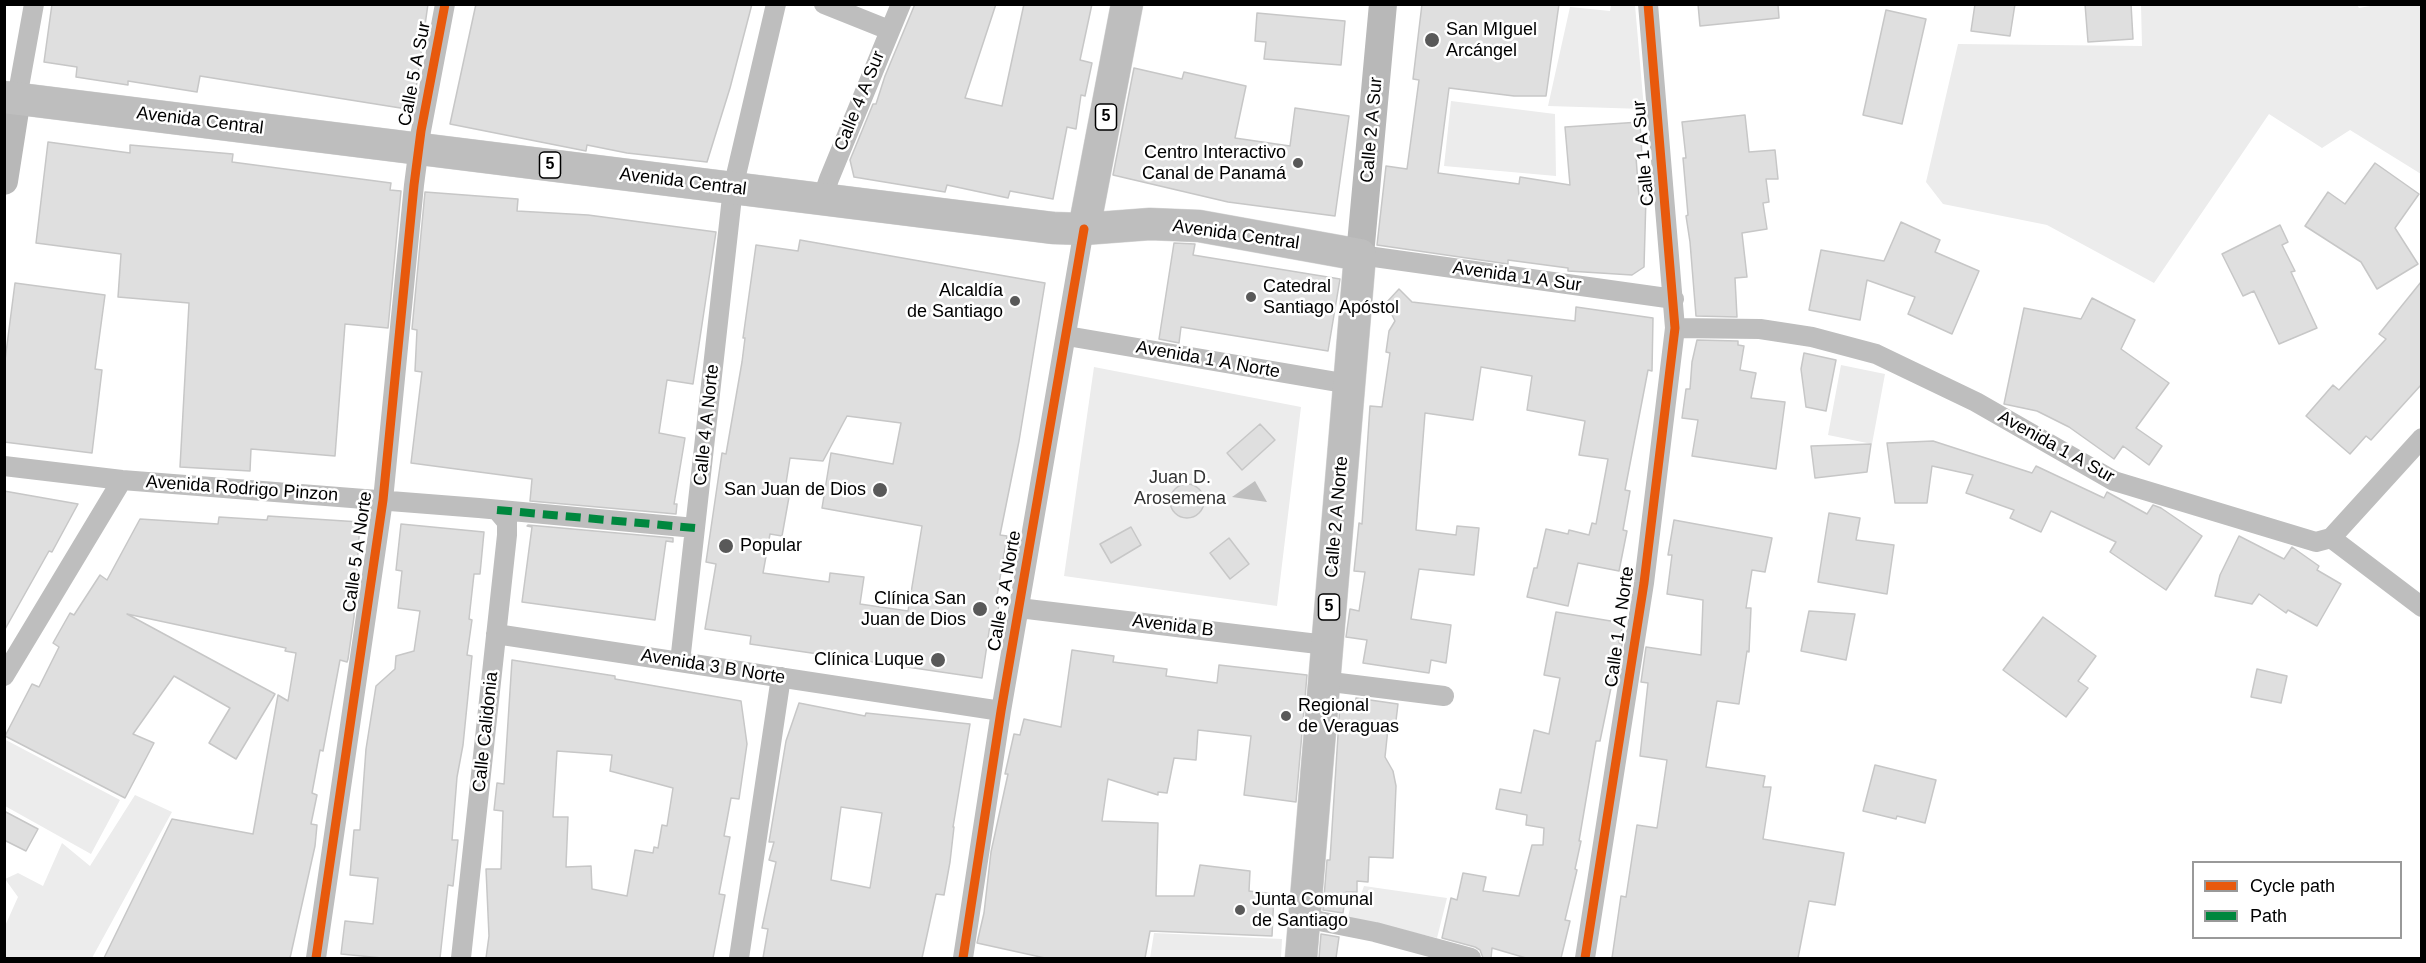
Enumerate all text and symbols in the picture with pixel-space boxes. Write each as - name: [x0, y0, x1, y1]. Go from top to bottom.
- place label: San MIguel Arcángel: [1446, 19, 1537, 62]
- street label: Calle 5 A Sur: [394, 20, 436, 128]
- marker: San MIguel Arcángel: [1423, 31, 1441, 49]
- street label: Calle 4 A Sur: [830, 48, 890, 154]
- street label: Calle 2 A Sur: [1357, 76, 1387, 184]
- street label: Calle 1 A Sur: [1629, 99, 1659, 207]
- street label: Avenida Central: [135, 102, 265, 140]
- road number: 5: [1096, 104, 1116, 130]
- place label: Centro Interactivo Canal de Panamá: [1142, 142, 1286, 184]
- road number: 5: [540, 152, 560, 178]
- marker: Centro Interactivo Canal de Panamá: [1291, 156, 1305, 170]
- street label: Avenida Central: [618, 163, 748, 201]
- street label: Avenida Central: [1171, 215, 1301, 255]
- street label: Avenida 1 A Sur: [1451, 257, 1583, 297]
- place label: Catedral Santiago Apóstol: [1263, 276, 1399, 318]
- place label: Alcaldía de Santiago: [907, 280, 1003, 322]
- marker: Catedral Santiago Apóstol: [1244, 290, 1258, 304]
- marker: Alcaldía de Santiago: [1008, 294, 1022, 308]
- street label: Avenida 1 A Norte: [1134, 337, 1282, 383]
- street label: Calle 4 A Norte: [690, 363, 724, 487]
- street label: Avenida 1 A Sur: [1994, 406, 2118, 488]
- street label: Calle 2 A Norte: [1321, 455, 1353, 579]
- park label: Juan D. Arosemena: [1134, 467, 1226, 510]
- street label: Avenida Rodrigo Pinzon: [145, 472, 339, 506]
- place label: San Juan de Dios: [724, 479, 866, 501]
- marker: San Juan de Dios: [871, 481, 889, 499]
- street label: Calle 5 A Norte: [339, 490, 377, 614]
- street label: Calle 3 A Norte: [984, 529, 1026, 653]
- place label: Popular: [740, 535, 802, 557]
- marker: Popular: [717, 537, 735, 555]
- street label: Calle 1 A Norte: [1601, 565, 1639, 689]
- place label: Clínica San Juan de Dios: [861, 588, 966, 630]
- road number: 5: [1318, 594, 1340, 620]
- marker: Clínica San Juan de Dios: [971, 600, 989, 618]
- street label: Avenida B: [1131, 610, 1215, 642]
- street label: Avenida 3 B Norte: [639, 645, 787, 689]
- place label: Clínica Luque: [814, 649, 924, 671]
- marker: Clínica Luque: [929, 651, 947, 669]
- street label: Calle Calidonia: [469, 671, 503, 793]
- place label: Regional de Veraguas: [1298, 695, 1399, 738]
- marker: Regional de Veraguas: [1279, 709, 1293, 723]
- legend: [2192, 861, 2402, 939]
- text: Cycle path: [2250, 876, 2335, 896]
- place label: Junta Comunal de Santiago: [1252, 889, 1373, 932]
- marker: Junta Comunal de Santiago: [1233, 903, 1247, 917]
- text: Path: [2250, 906, 2287, 926]

